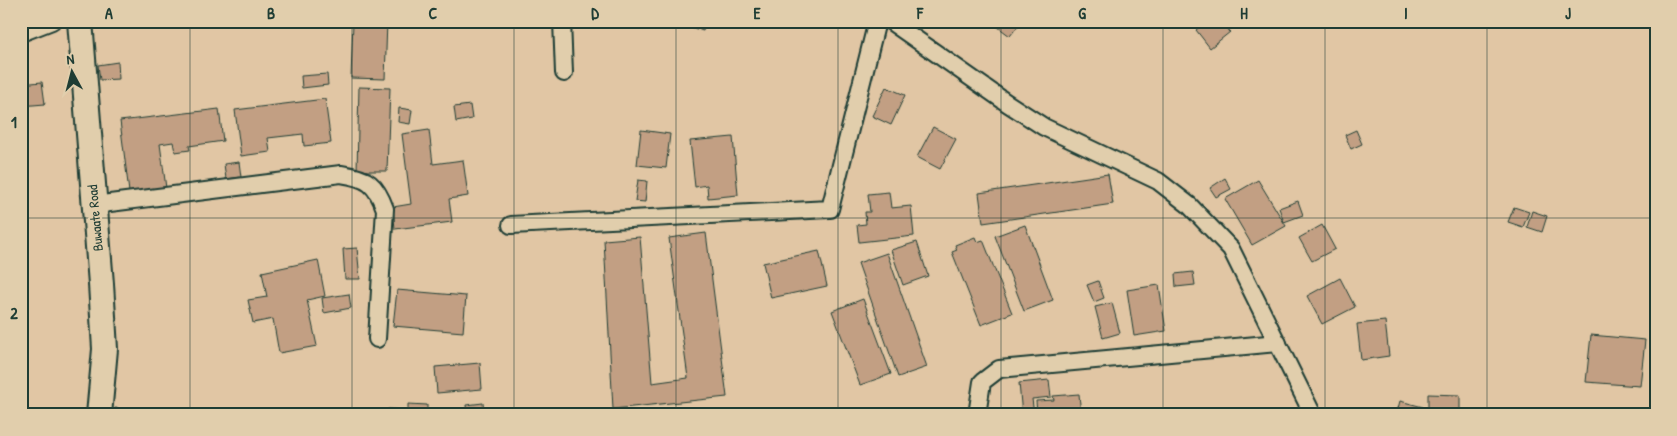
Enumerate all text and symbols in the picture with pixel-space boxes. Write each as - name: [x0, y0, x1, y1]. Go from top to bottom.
- text: A: [105, 2, 113, 24]
- text: B: [267, 2, 275, 24]
- text: C: [429, 2, 438, 24]
- text: D: [591, 2, 599, 24]
- text: E: [753, 2, 761, 24]
- text: F: [916, 2, 924, 24]
- text: G: [1078, 2, 1086, 24]
- text: H: [1240, 2, 1248, 24]
- text: I: [1404, 2, 1408, 24]
- text: J: [1565, 2, 1571, 24]
- north arrow: [48, 48, 98, 98]
- text: N: [65, 49, 76, 68]
- text: 1: [11, 111, 17, 133]
- street label: Buwaate Road: [82, 183, 107, 252]
- text: 2: [10, 302, 18, 324]

